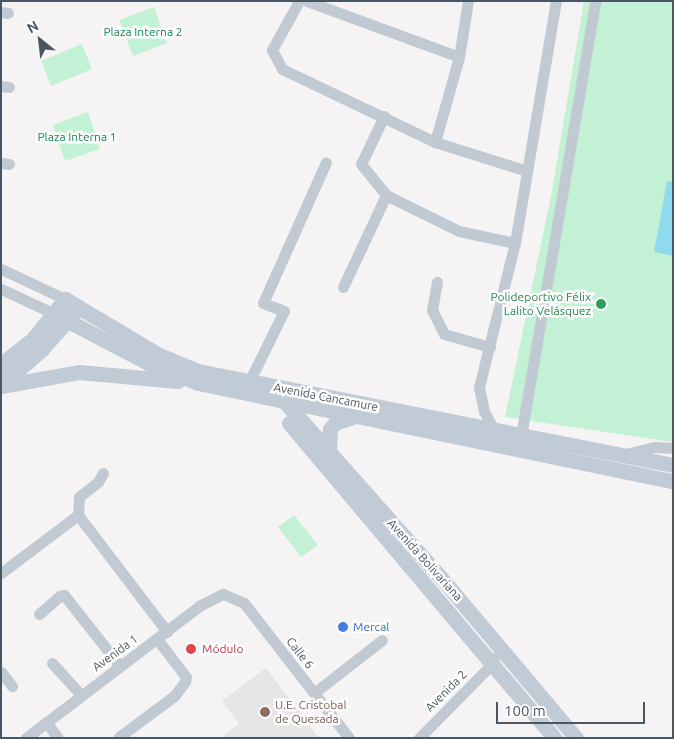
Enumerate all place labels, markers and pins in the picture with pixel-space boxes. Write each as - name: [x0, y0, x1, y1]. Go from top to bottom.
- place label: Polideportivo Félix Lalito Velásquez: [490, 290, 591, 318]
- marker: Polideportivo Félix Lalito Velásquez: [595, 298, 607, 310]
- place label: Mercal: [353, 620, 389, 634]
- marker: Mercal: [337, 621, 349, 633]
- marker: Módulo: [184, 642, 198, 656]
- place label: Módulo: [202, 642, 243, 656]
- place label: U.E. Cristobal de Quesada: [275, 698, 347, 726]
- marker: U.E. Cristobal de Quesada: [259, 706, 271, 718]

